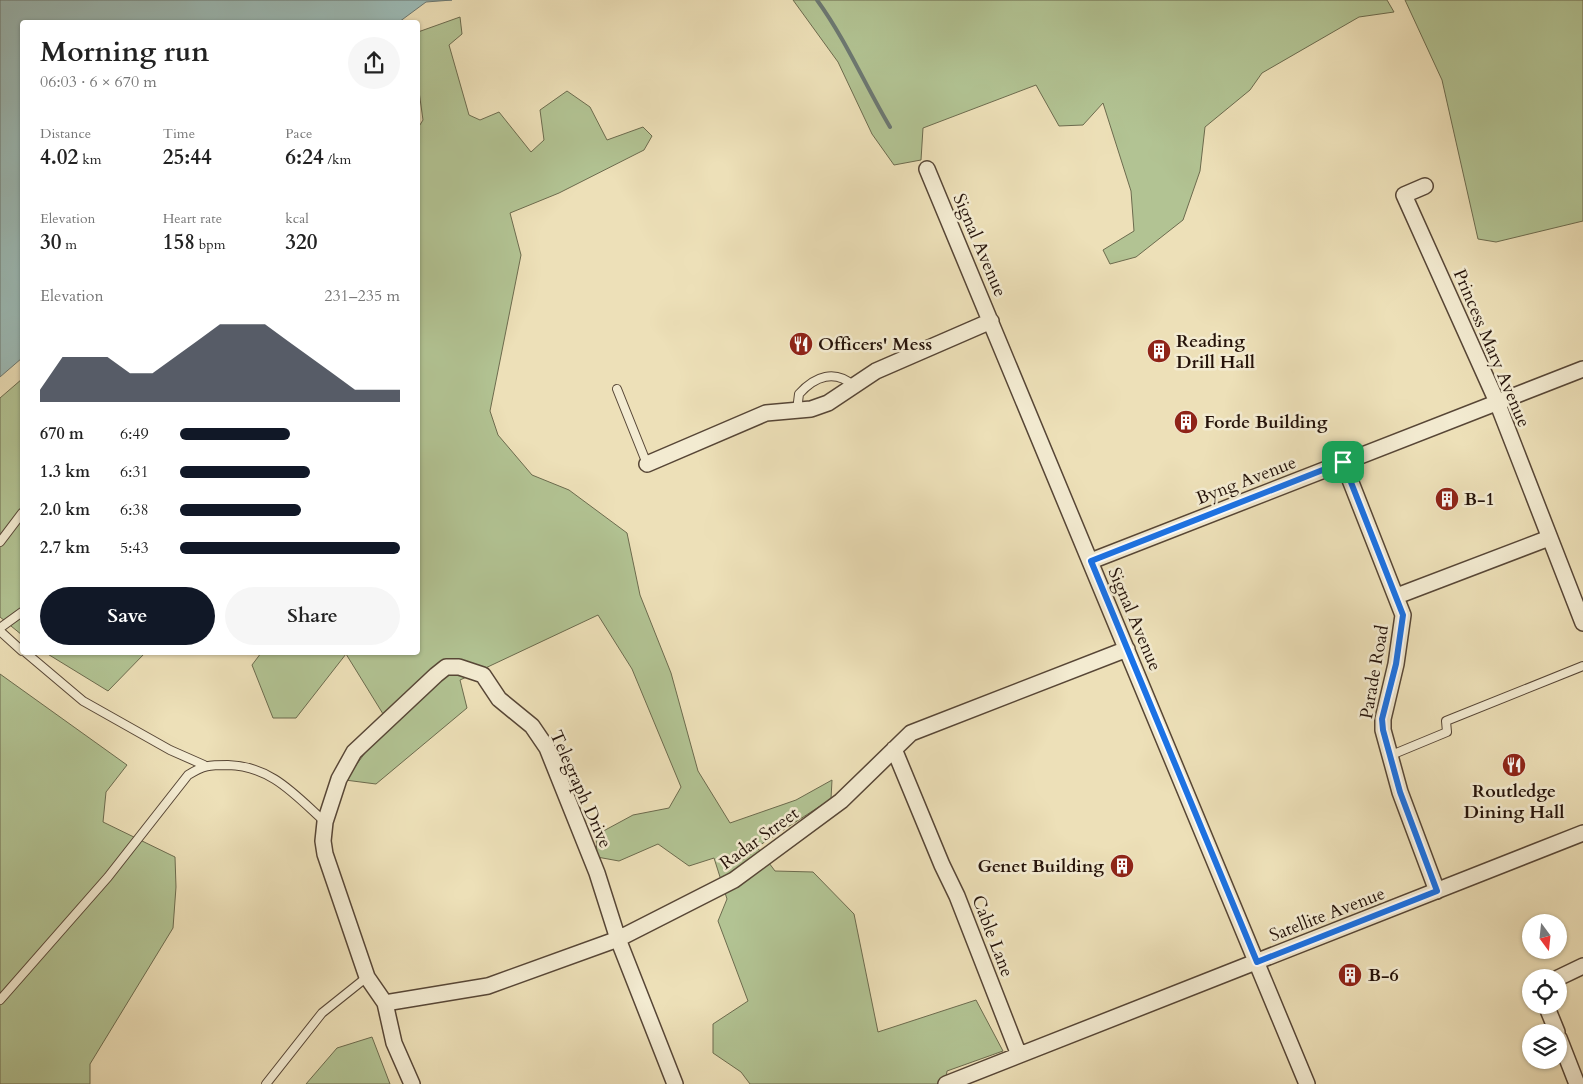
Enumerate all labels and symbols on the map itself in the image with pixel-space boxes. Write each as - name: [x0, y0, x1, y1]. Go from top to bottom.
- street label: Signal Avenue: [947, 190, 1013, 301]
- street label: Princess Mary Avenue: [1447, 265, 1536, 431]
- place label: Reading Drill Hall: [1176, 329, 1255, 375]
- restaurant icon: Officers' Mess: [788, 331, 814, 357]
- place label: Officers' Mess: [818, 332, 932, 357]
- building icon: Reading Drill Hall: [1146, 338, 1172, 364]
- building icon: Forde Building: [1173, 409, 1199, 435]
- place label: Forde Building: [1204, 410, 1328, 435]
- pin: [1322, 441, 1364, 483]
- street label: Byng Avenue: [1193, 450, 1300, 511]
- building icon: B-1: [1434, 486, 1460, 512]
- place label: B-1: [1464, 487, 1495, 512]
- street label: Signal Avenue: [1102, 564, 1168, 675]
- street label: Parade Road: [1354, 623, 1395, 721]
- street label: Telegraph Drive: [543, 726, 618, 852]
- restaurant icon: Routledge Dining Hall: [1501, 752, 1527, 778]
- place label: Routledge Dining Hall: [1464, 779, 1564, 825]
- street label: Radar Street: [715, 801, 804, 876]
- building icon: Genet Building: [1109, 853, 1135, 879]
- place label: Genet Building: [977, 854, 1104, 879]
- street label: Satellite Avenue: [1266, 881, 1389, 948]
- street label: Cable Lane: [965, 892, 1020, 981]
- north arrow: [1522, 914, 1568, 959]
- building icon: B-6: [1337, 962, 1363, 988]
- place label: B-6: [1368, 963, 1399, 988]

